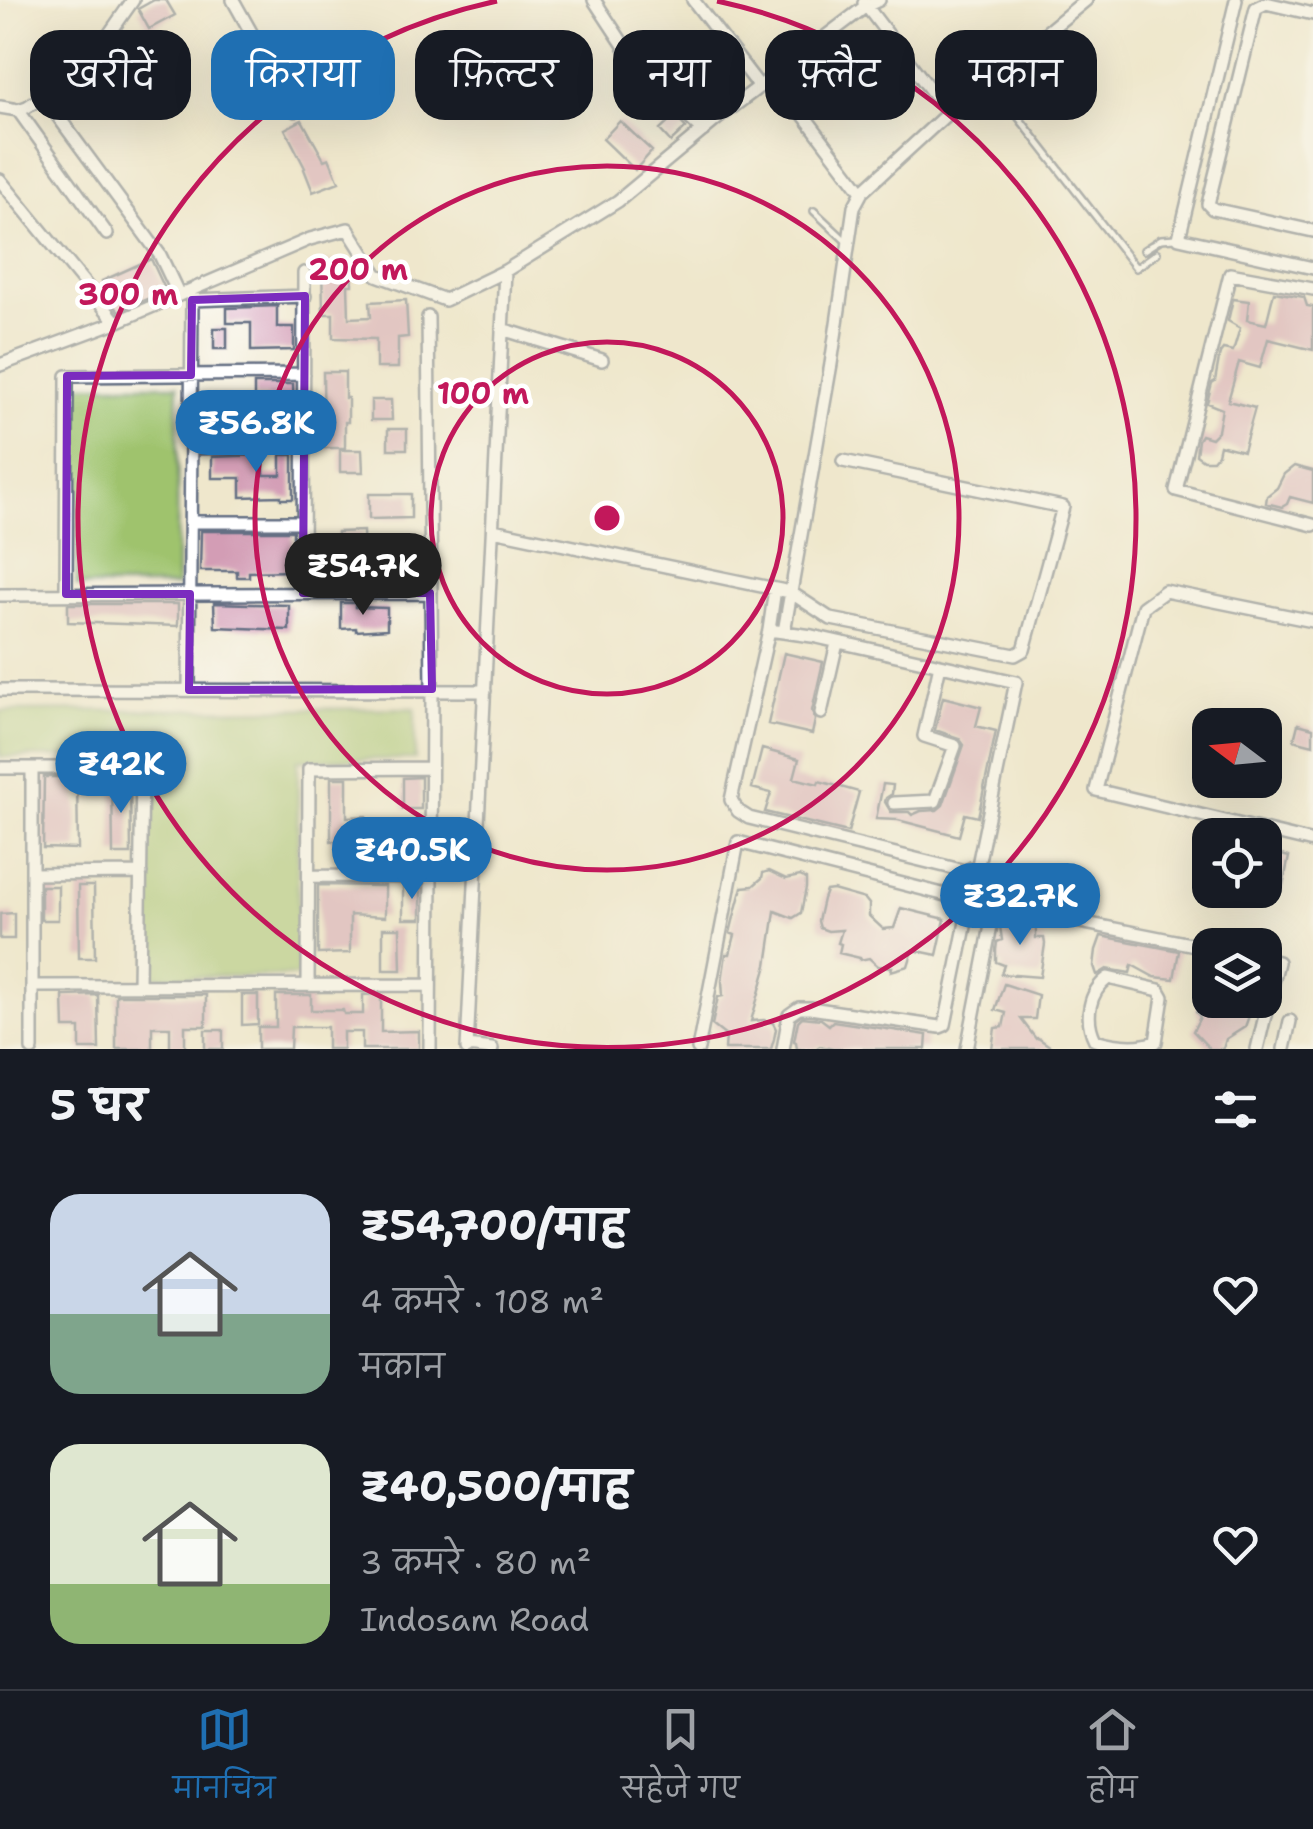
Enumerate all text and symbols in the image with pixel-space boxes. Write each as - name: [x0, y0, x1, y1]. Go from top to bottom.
- chip: खरीदें: [30, 30, 191, 120]
- chip: किराया: [211, 30, 395, 120]
- chip: फ़िल्टर: [415, 30, 593, 120]
- chip: नया: [613, 30, 745, 120]
- chip: फ़्लैट: [765, 30, 915, 120]
- chip: मकान: [935, 30, 1097, 120]
- text: 200 m: [308, 249, 408, 290]
- text: 300 m: [78, 274, 178, 315]
- text: 100 m: [437, 373, 529, 414]
- pin: ₹56.8K: [175, 390, 337, 475]
- text: ₹56.8K: [198, 401, 314, 444]
- centre of rings: [589, 500, 625, 536]
- pin: ₹54.7K: [282, 533, 444, 618]
- text: ₹54.7K: [307, 544, 419, 587]
- north arrow: [1192, 708, 1282, 798]
- map controls: [1192, 708, 1282, 1018]
- pin: ₹42K: [62, 731, 180, 816]
- text: ₹42K: [77, 742, 165, 785]
- pin: ₹40.5K: [331, 817, 493, 902]
- button: locate: [1192, 818, 1282, 908]
- text: ₹40.5K: [354, 828, 470, 871]
- pin: ₹32.7K: [939, 863, 1101, 948]
- text: ₹32.7K: [962, 874, 1078, 917]
- button: layers: [1192, 928, 1282, 1018]
- text: 5 घर: [50, 1077, 147, 1133]
- icon: filters: [1208, 1082, 1263, 1137]
- text: ₹54,700/माह: [360, 1197, 627, 1253]
- icon: home: [130, 1234, 250, 1354]
- icon: heart: [1208, 1267, 1263, 1322]
- text: 4 कमरे · 108 m²: [360, 1280, 604, 1323]
- text: मकान: [360, 1345, 445, 1388]
- text: ₹40,500/माह: [360, 1458, 632, 1514]
- icon: home: [130, 1484, 250, 1604]
- icon: heart: [1208, 1517, 1263, 1572]
- text: 3 कमरे · 80 m²: [360, 1541, 591, 1584]
- text: Indosam Road: [360, 1598, 589, 1641]
- tab: मानचित्र: [173, 1702, 275, 1819]
- tab: सहेजे गए: [621, 1702, 740, 1819]
- tab: होम: [1085, 1702, 1140, 1819]

